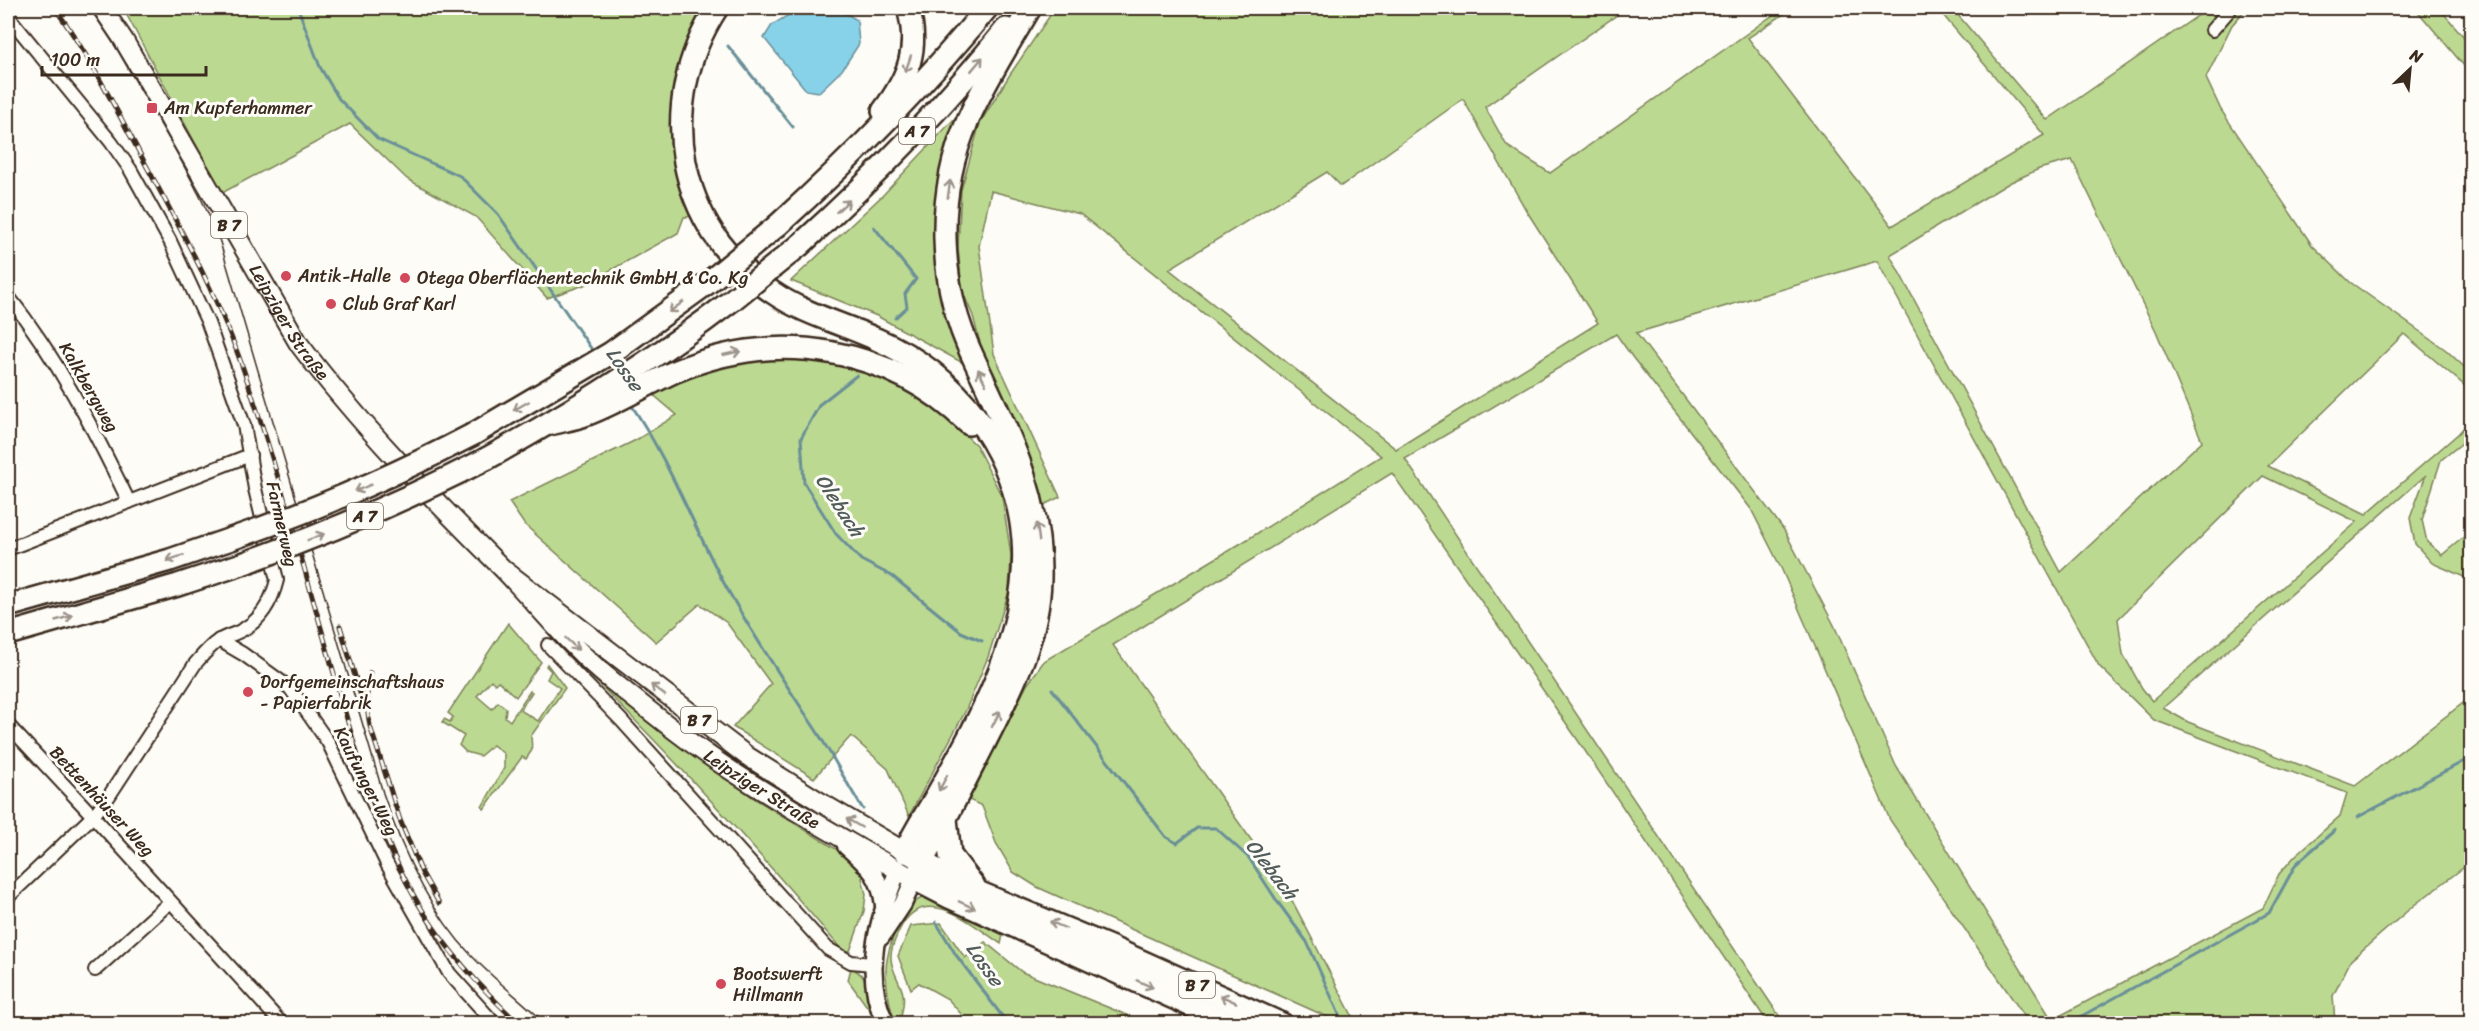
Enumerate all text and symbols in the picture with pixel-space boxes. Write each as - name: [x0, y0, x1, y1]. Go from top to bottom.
- scale bar: [42, 39, 206, 77]
- north arrow: [2380, 39, 2440, 99]
- text: N: [2404, 40, 2429, 72]
- text: 100 m: [51, 44, 100, 76]
- one-way arrow: [902, 55, 913, 73]
- one-way arrow: [970, 57, 984, 72]
- place label: Am Kupferhammer: [163, 92, 313, 124]
- marker: Am Kupferhammer: [145, 101, 159, 115]
- road number: A 7: [899, 118, 935, 144]
- one-way arrow: [944, 179, 955, 199]
- one-way arrow: [835, 199, 850, 213]
- road number: B 7: [211, 212, 247, 238]
- street label: Leipziger Straße: [240, 258, 338, 388]
- place label: Antik-Halle: [297, 260, 391, 292]
- place label: Otega Oberflächentechnik GmbH & Co. Kg: [417, 262, 748, 294]
- marker: Antik-Halle: [279, 269, 293, 283]
- marker: Otega Oberflächentechnik GmbH & Co. Kg: [398, 271, 412, 285]
- place label: Club Graf Karl: [343, 288, 457, 320]
- marker: Club Graf Karl: [324, 297, 338, 311]
- one-way arrow: [669, 301, 685, 313]
- street label: Kalkbergweg: [50, 336, 128, 438]
- water label: Losse: [596, 340, 654, 400]
- one-way arrow: [722, 347, 741, 359]
- one-way arrow: [976, 368, 988, 386]
- one-way arrow: [513, 401, 530, 413]
- water label: Olebach: [806, 466, 874, 545]
- street label: Farmerweg: [257, 478, 307, 570]
- one-way arrow: [354, 483, 373, 494]
- road number: A 7: [347, 503, 383, 529]
- one-way arrow: [1032, 523, 1043, 542]
- one-way arrow: [307, 530, 325, 541]
- one-way arrow: [166, 553, 185, 564]
- one-way arrow: [54, 611, 73, 623]
- one-way arrow: [565, 637, 580, 652]
- place label: Dorfgemeinschaftshaus - Papierfabrik: [260, 666, 445, 719]
- one-way arrow: [651, 683, 667, 696]
- marker: Dorfgemeinschaftshaus - Papierfabrik: [241, 685, 255, 699]
- road number: B 7: [681, 707, 717, 733]
- one-way arrow: [991, 710, 1003, 728]
- street label: Kaufunger Weg: [325, 720, 407, 842]
- street label: Bettenhäuser Weg: [41, 738, 163, 864]
- street label: Leipziger Straße: [697, 740, 827, 838]
- one-way arrow: [937, 773, 948, 791]
- one-way arrow: [846, 816, 863, 828]
- water label: Olebach: [1236, 831, 1308, 909]
- one-way arrow: [957, 900, 975, 911]
- one-way arrow: [1049, 919, 1067, 930]
- water label: Losse: [956, 935, 1014, 995]
- place label: Bootswerft Hillmann: [733, 958, 823, 1011]
- road number: B 7: [1179, 972, 1215, 998]
- marker: Bootswerft Hillmann: [714, 977, 728, 991]
- one-way arrow: [1135, 979, 1153, 991]
- one-way arrow: [1220, 993, 1238, 1005]

